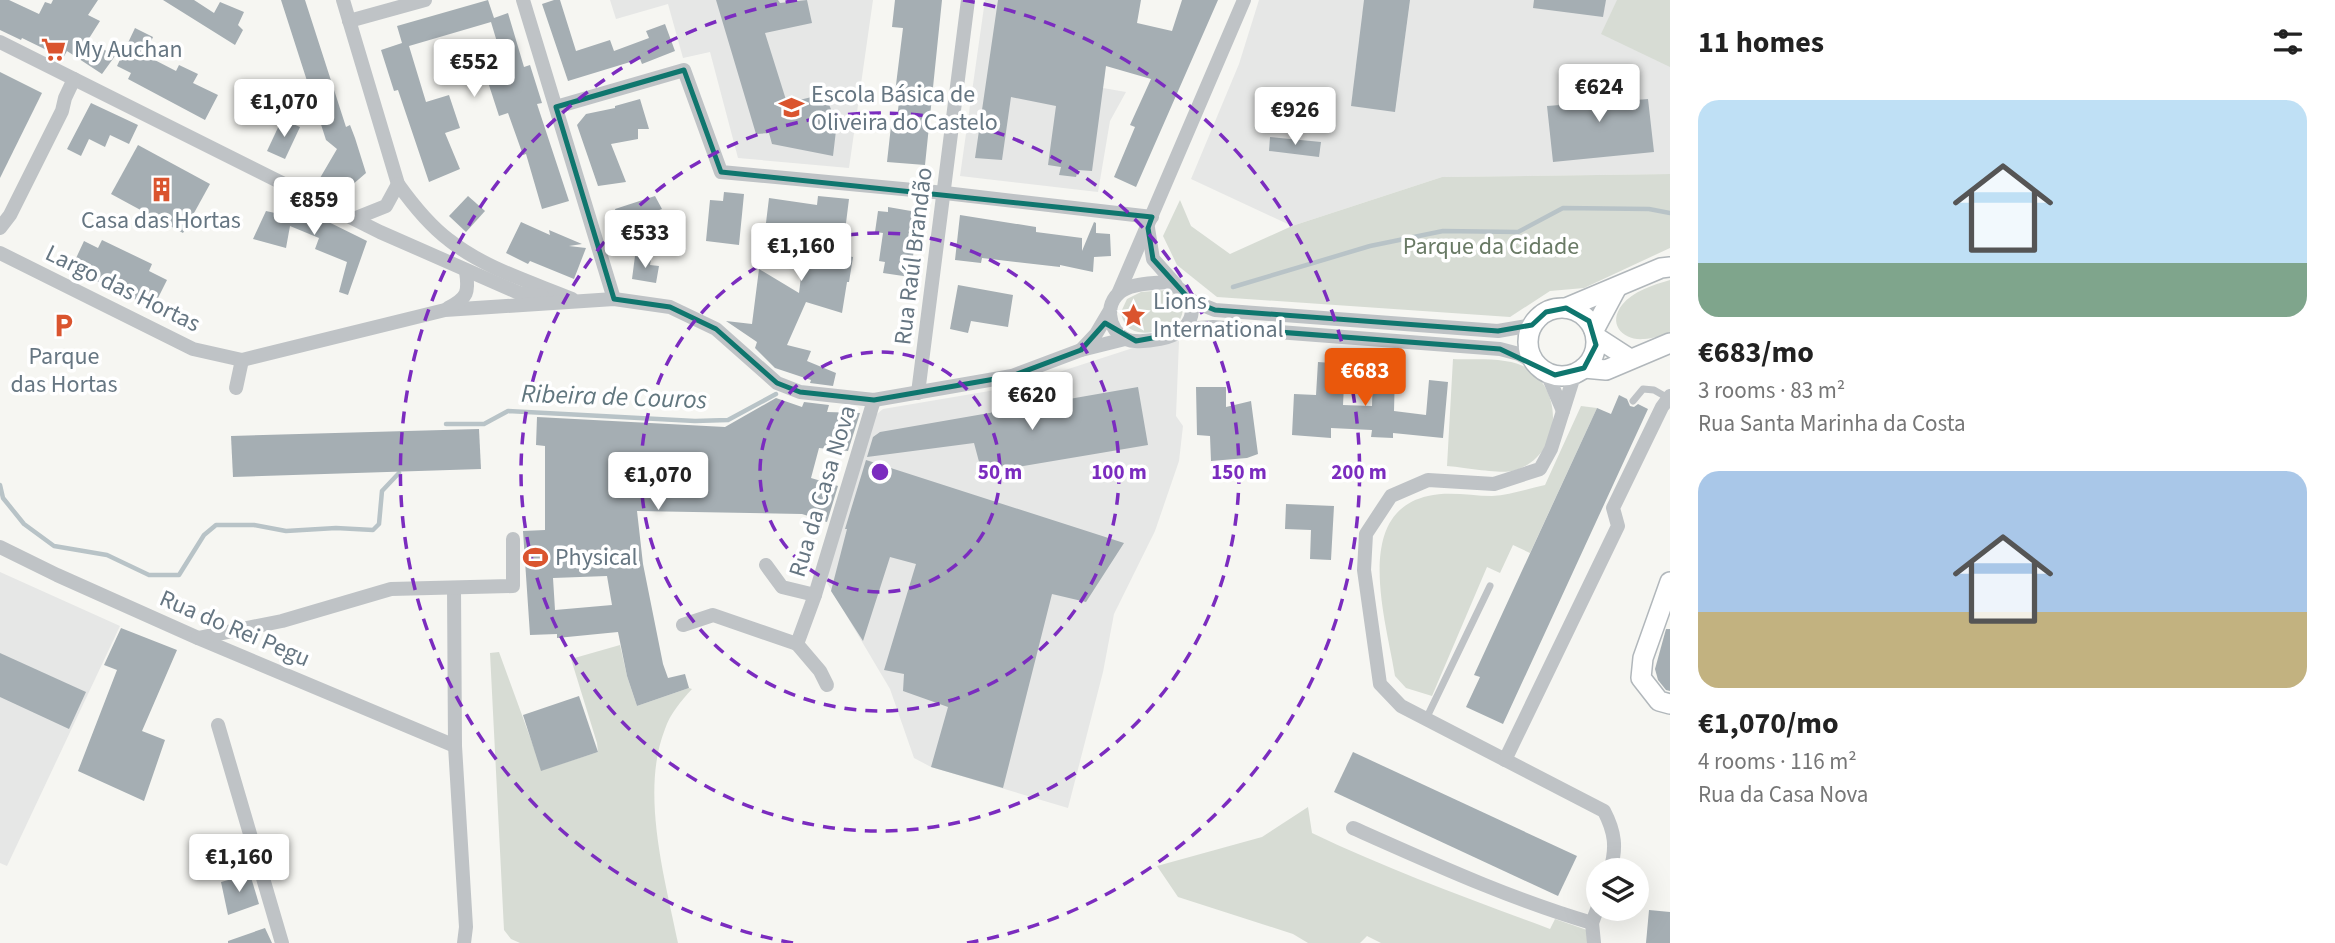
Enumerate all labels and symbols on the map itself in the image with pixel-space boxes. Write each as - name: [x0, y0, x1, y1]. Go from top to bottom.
- place label: My Auchan: [74, 32, 183, 67]
- supermarket icon: My Auchan: [40, 35, 68, 63]
- pin: €552: [433, 40, 515, 99]
- pin: €624: [1558, 64, 1640, 124]
- place label: Escola Básica de Oliveira do Castelo: [811, 77, 998, 140]
- pin: €1,070: [227, 80, 341, 139]
- pin: €926: [1254, 88, 1336, 147]
- school or university icon: Escola Básica de Oliveira do Castelo: [777, 94, 805, 122]
- street label: Rua Raúl Brandão: [885, 165, 942, 347]
- building icon: Casa das Hortas: [147, 175, 175, 203]
- pin: €859: [273, 177, 355, 237]
- place label: Casa das Hortas: [81, 203, 241, 238]
- pin: €533: [604, 210, 686, 270]
- pin: €1,160: [744, 224, 858, 283]
- park label: Parque da Cidade: [1403, 229, 1579, 264]
- street label: Largo das Hortas: [39, 236, 206, 341]
- place label: Lions International: [1153, 284, 1284, 347]
- place icon: Lions International: [1119, 301, 1147, 329]
- parking icon: Parque das Hortas: [50, 311, 78, 339]
- place label: Parque das Hortas: [10, 339, 118, 402]
- pin: €683: [1324, 348, 1406, 408]
- pin: €620: [991, 372, 1073, 432]
- water label: Ribeira de Couros: [520, 375, 708, 418]
- street label: Rua da Casa Nova: [780, 401, 865, 581]
- pin: €1,070: [601, 452, 715, 512]
- text: 50 m: [978, 457, 1022, 487]
- text: 100 m: [1091, 457, 1147, 487]
- text: 150 m: [1211, 457, 1267, 487]
- text: 200 m: [1331, 457, 1387, 487]
- centre of rings: [868, 460, 892, 484]
- place label: Physical: [555, 540, 638, 575]
- sports icon: Physical: [521, 543, 549, 571]
- street label: Rua do Rei Pegu: [154, 581, 316, 676]
- pin: €1,160: [182, 834, 296, 894]

